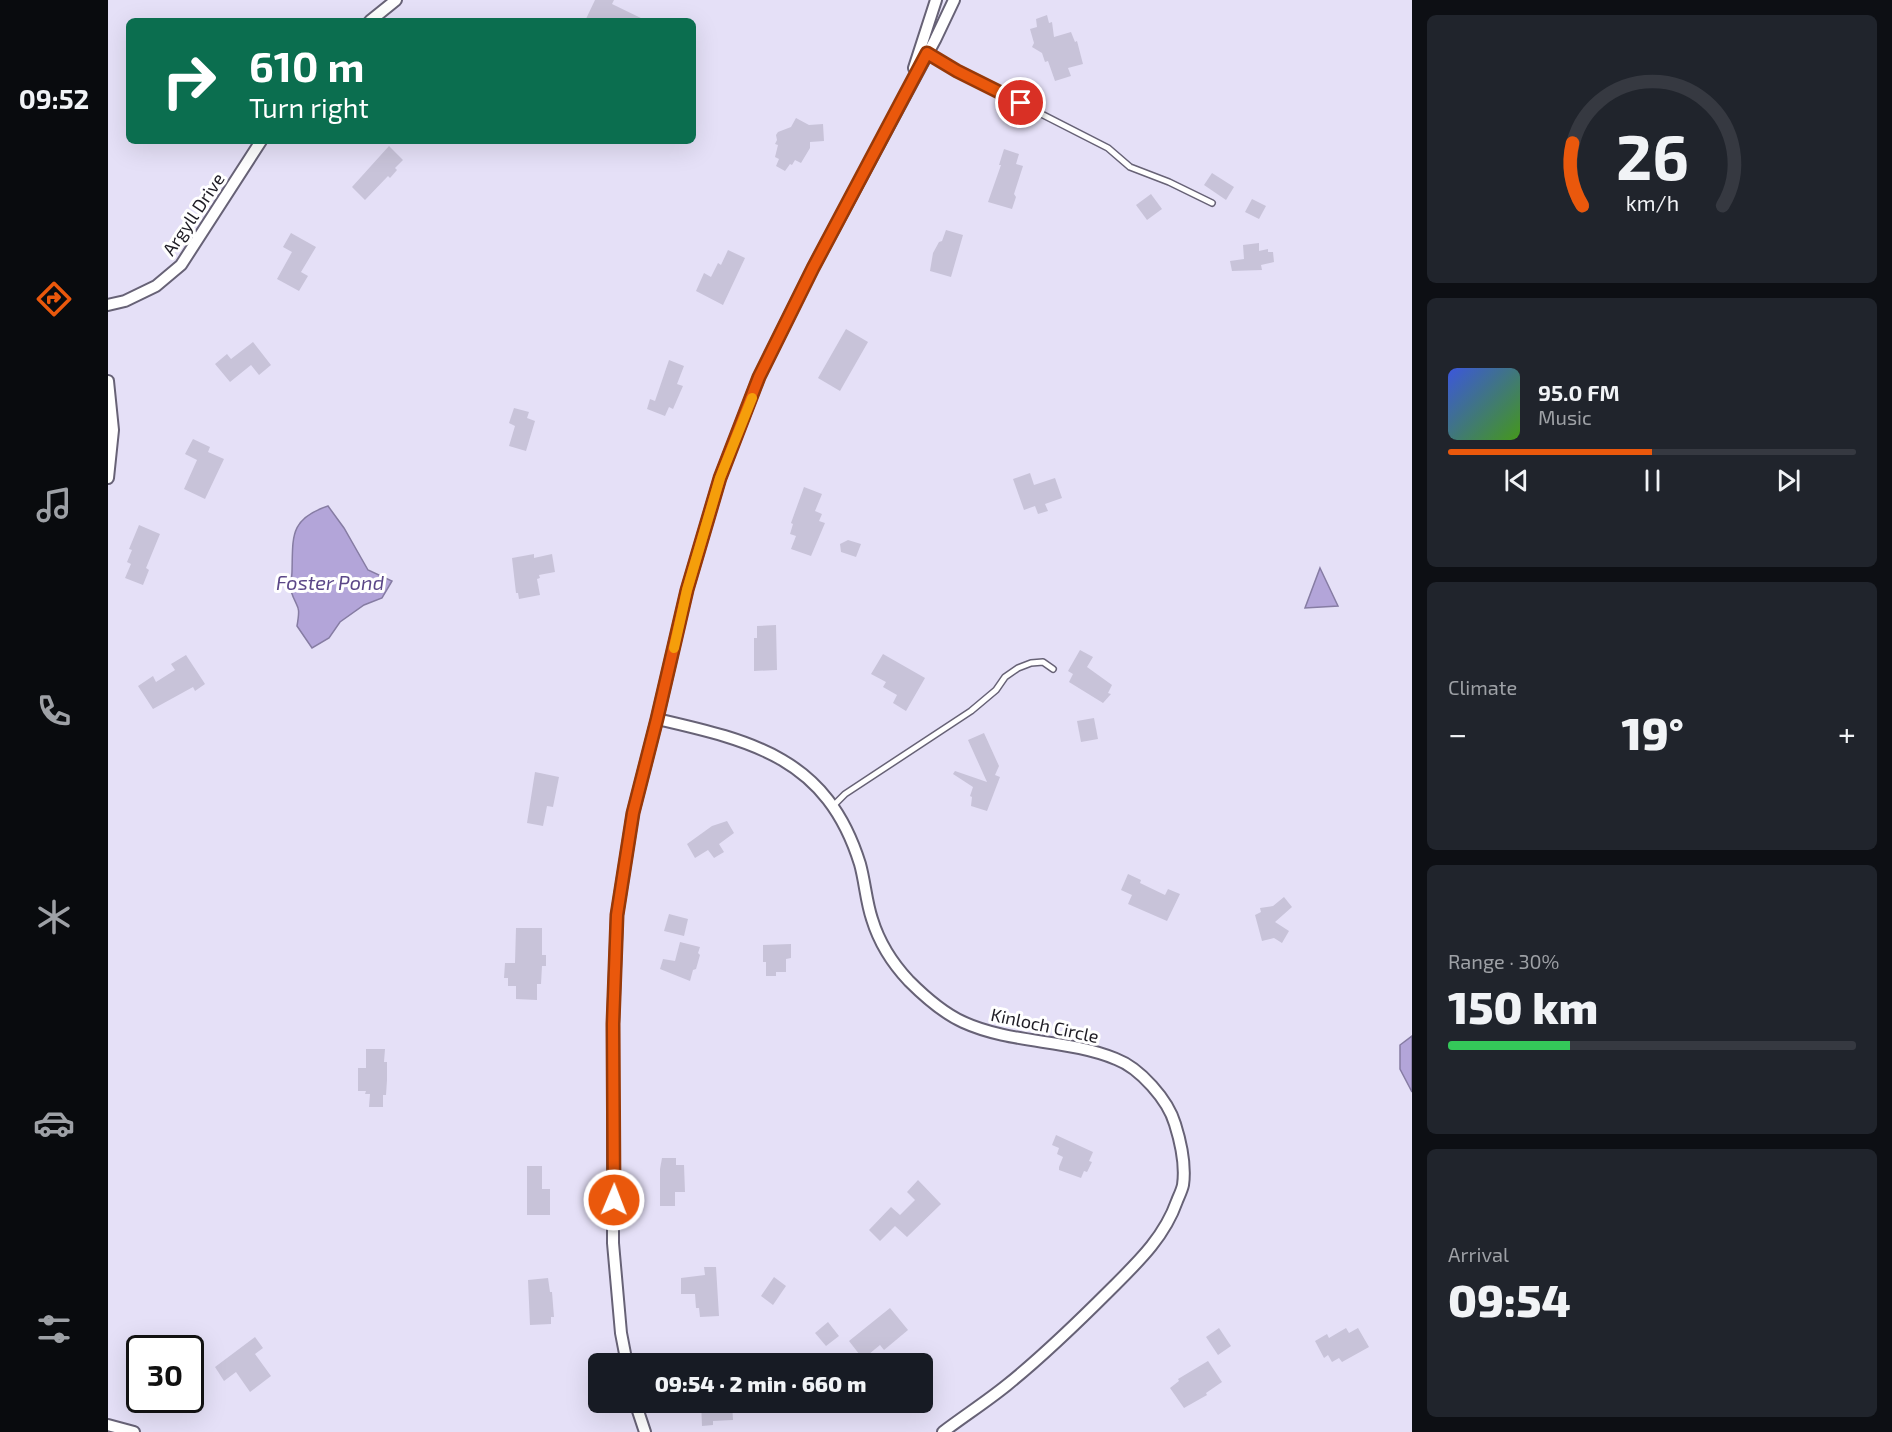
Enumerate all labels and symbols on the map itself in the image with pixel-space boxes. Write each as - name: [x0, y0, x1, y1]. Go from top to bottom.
- pin: [995, 77, 1046, 128]
- street label: Argyll Drive: [157, 169, 229, 259]
- water label: Foster Pond: [276, 570, 385, 594]
- street label: Kinloch Circle: [989, 1003, 1101, 1047]
- position arrow: [582, 1168, 646, 1232]
- speed limit sign: 30: [126, 1335, 204, 1413]

